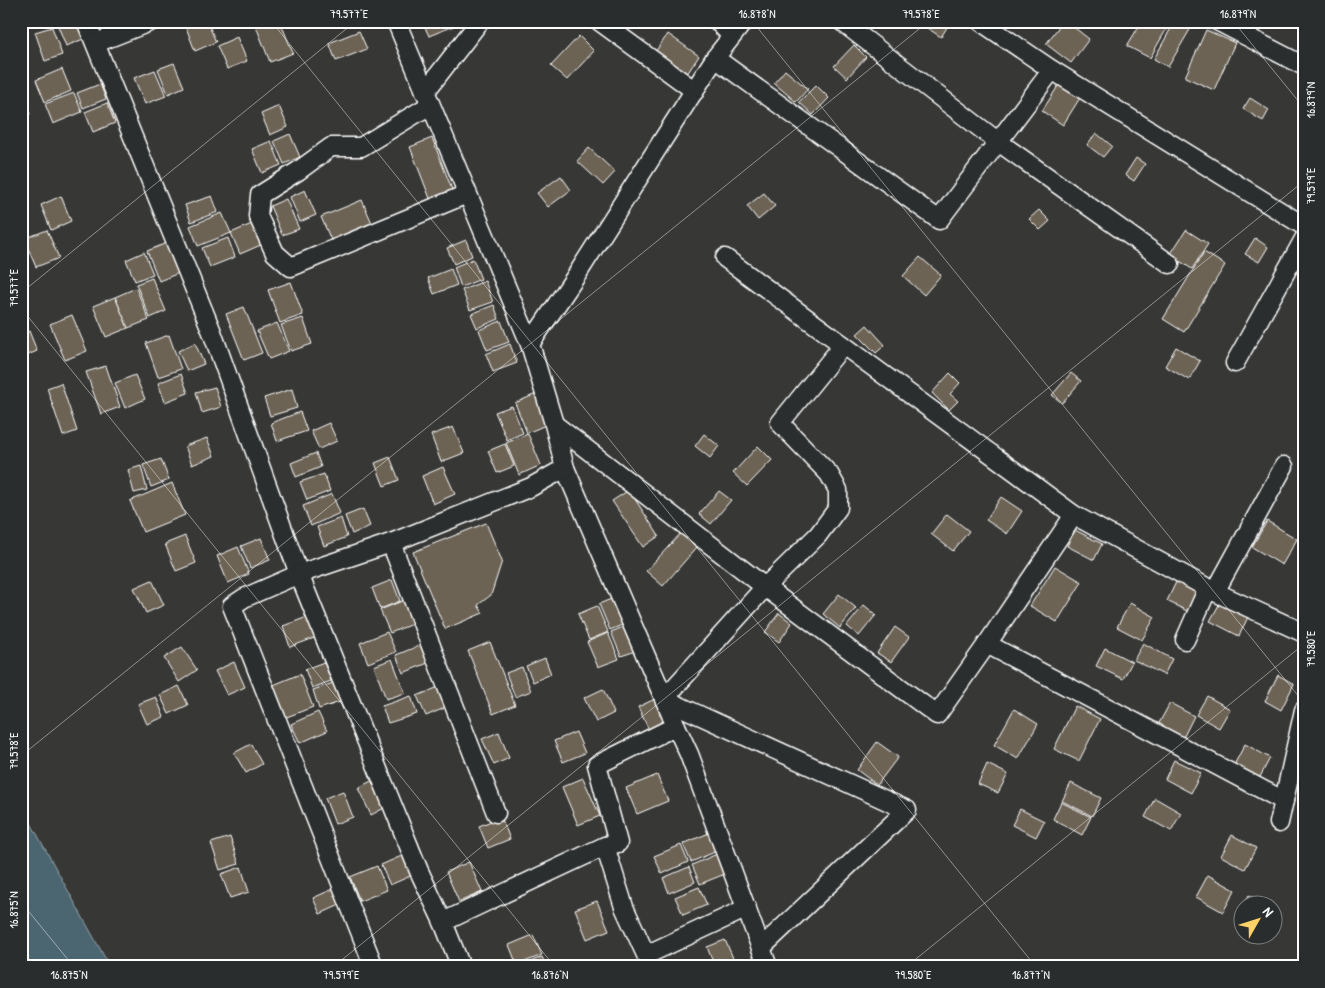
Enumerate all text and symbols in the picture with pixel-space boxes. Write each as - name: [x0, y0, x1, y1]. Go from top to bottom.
- text: 79.577°E: [330, 5, 369, 22]
- text: 16.878°N: [738, 5, 776, 22]
- text: 79.578°E: [902, 5, 940, 22]
- text: 16.879°N: [1220, 5, 1256, 22]
- text: 16.879°N: [1302, 82, 1319, 118]
- text: 79.579°E: [1302, 167, 1319, 204]
- text: 79.577°E: [5, 268, 22, 307]
- text: 79.580°E: [1302, 630, 1319, 667]
- text: 79.578°E: [5, 732, 22, 770]
- text: 16.875°N: [5, 891, 22, 929]
- north arrow: [1232, 896, 1282, 946]
- text: N: [1259, 903, 1279, 921]
- text: 16.875°N: [50, 966, 88, 983]
- text: 79.579°E: [323, 966, 360, 983]
- text: 16.876°N: [532, 966, 568, 983]
- text: 79.580°E: [895, 966, 932, 983]
- text: 16.877°N: [1012, 966, 1050, 983]

